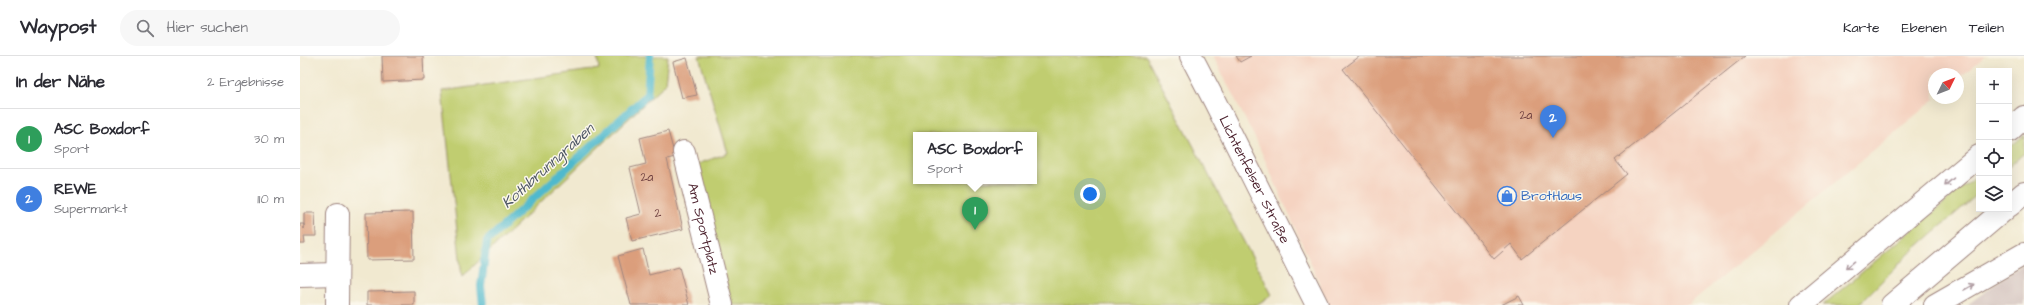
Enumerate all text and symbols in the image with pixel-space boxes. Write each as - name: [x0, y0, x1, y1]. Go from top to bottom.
- search box: [120, 10, 400, 46]
- text: Waypost: [20, 14, 96, 41]
- icon: search: [134, 17, 156, 39]
- text: Hier suchen: [166, 17, 248, 38]
- text: Karte: [1843, 18, 1880, 38]
- text: Ebenen: [1902, 18, 1947, 38]
- text: Teilen: [1969, 18, 2004, 38]
- north arrow: [1928, 68, 1964, 104]
- map controls: [1976, 68, 2012, 212]
- button: +: [1976, 68, 2012, 104]
- text: In der Nähe: [16, 70, 105, 94]
- text: 2 Ergebnisse: [207, 73, 284, 91]
- button: −: [1976, 104, 2012, 140]
- pin: 2: [1540, 105, 1566, 138]
- house number: 2a: [1520, 107, 1532, 124]
- street label: Lichtenfelser Straße: [1214, 112, 1295, 248]
- water label: Kothbrunngraben: [497, 118, 601, 214]
- text: ASC Boxdorf: [54, 119, 149, 140]
- text: 1: [28, 130, 30, 148]
- text: 30 m: [254, 130, 284, 148]
- popup: [913, 132, 1037, 184]
- text: ASC Boxdorf: [927, 139, 1023, 160]
- text: Sport: [54, 140, 89, 158]
- button: locate: [1976, 140, 2012, 176]
- text: Sport: [927, 160, 963, 178]
- house number: 2a: [641, 169, 653, 186]
- button: layers: [1976, 176, 2012, 212]
- one-way arrow: [1944, 177, 1955, 186]
- text: REWE: [54, 179, 97, 200]
- street label: Am Sportplatz: [682, 181, 724, 276]
- your location: [1080, 184, 1100, 204]
- shop icon: BrotHaus: [1496, 185, 1518, 207]
- place label: BrotHaus: [1521, 186, 1582, 206]
- text: 2: [25, 190, 33, 208]
- text: 110 m: [257, 190, 284, 208]
- pin: 1: [962, 197, 988, 230]
- text: Supermarkt: [54, 200, 128, 218]
- house number: 2: [655, 205, 662, 222]
- one-way arrow: [1844, 261, 1855, 270]
- one-way arrow: [1963, 282, 1975, 290]

